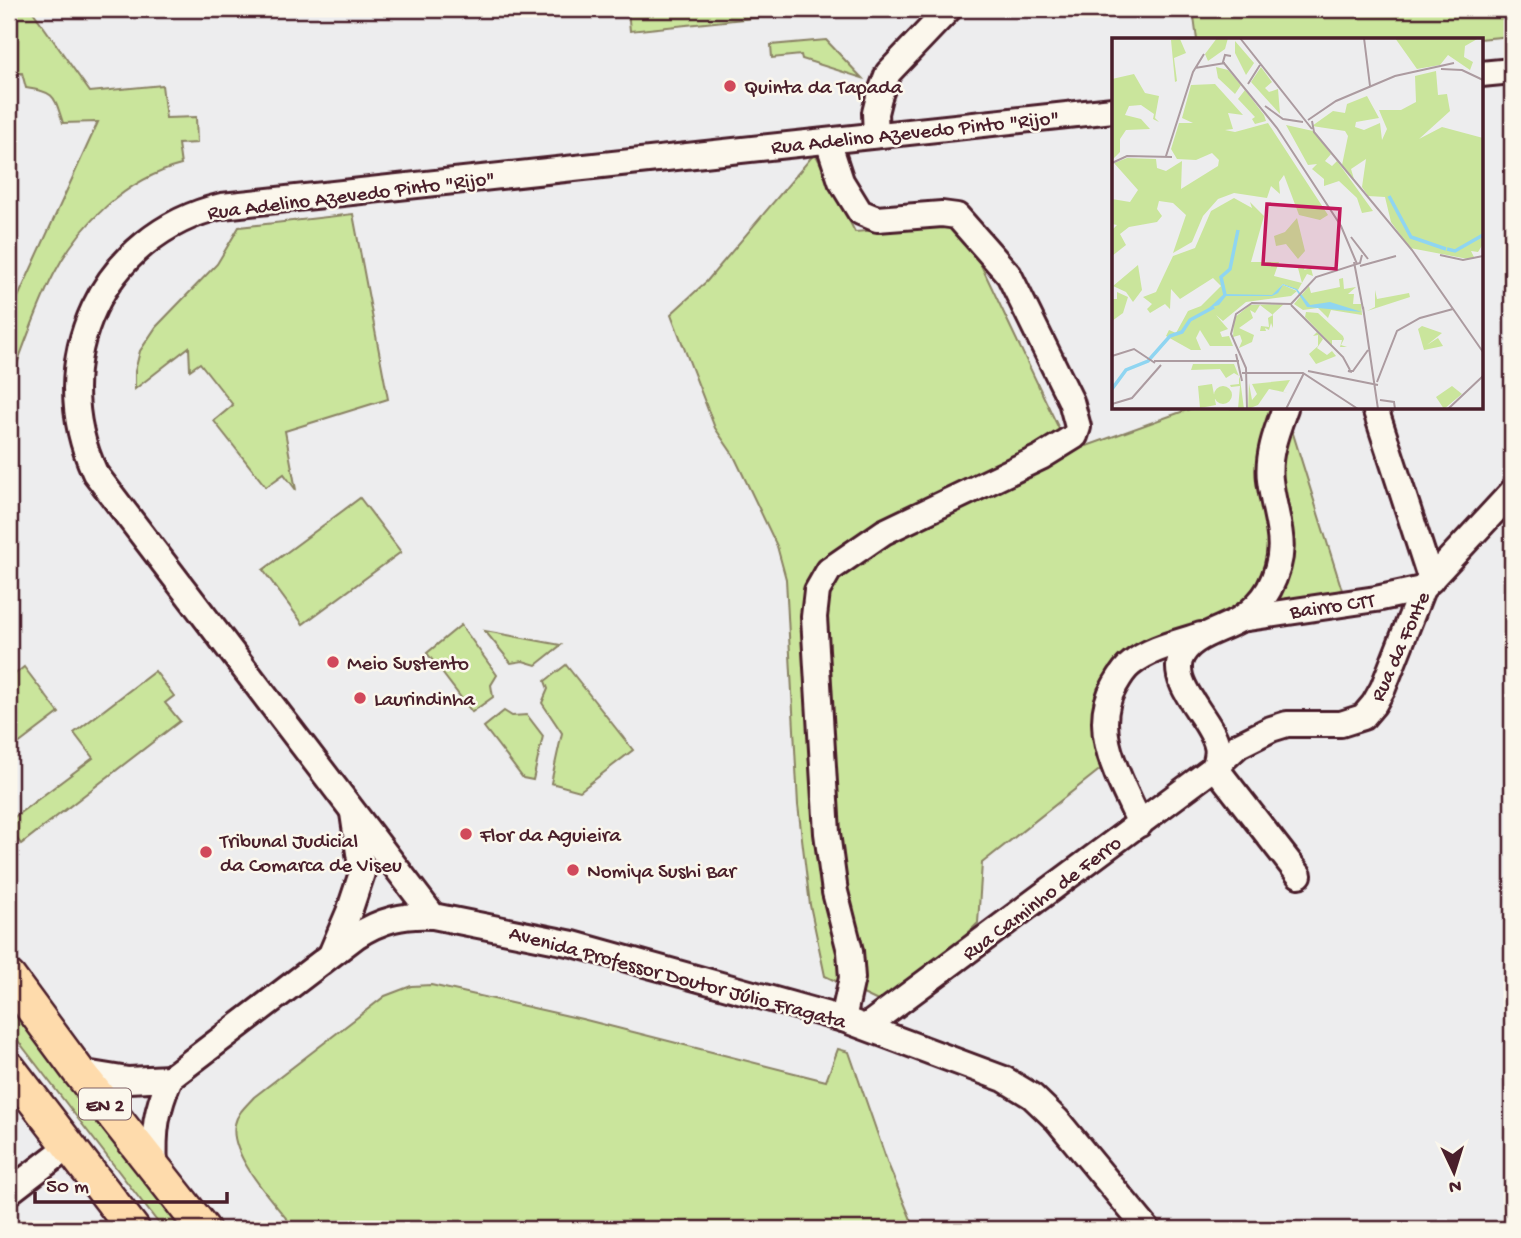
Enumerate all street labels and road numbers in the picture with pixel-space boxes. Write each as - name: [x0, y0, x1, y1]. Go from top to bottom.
- street label: Rua Adelino Azevedo Pinto "Rijo": [770, 107, 1061, 162]
- street label: Rua Adelino Azevedo Pinto "Rijo": [206, 167, 497, 228]
- street label: Rua da Fonte: [1367, 588, 1438, 706]
- street label: Bairro CTT: [1288, 590, 1377, 627]
- street label: Rua Caminho de Ferro: [959, 832, 1128, 968]
- street label: Avenida Professor Doutor Júlio Fragata: [506, 922, 850, 1037]
- road number: EN 2: [79, 1088, 131, 1120]

